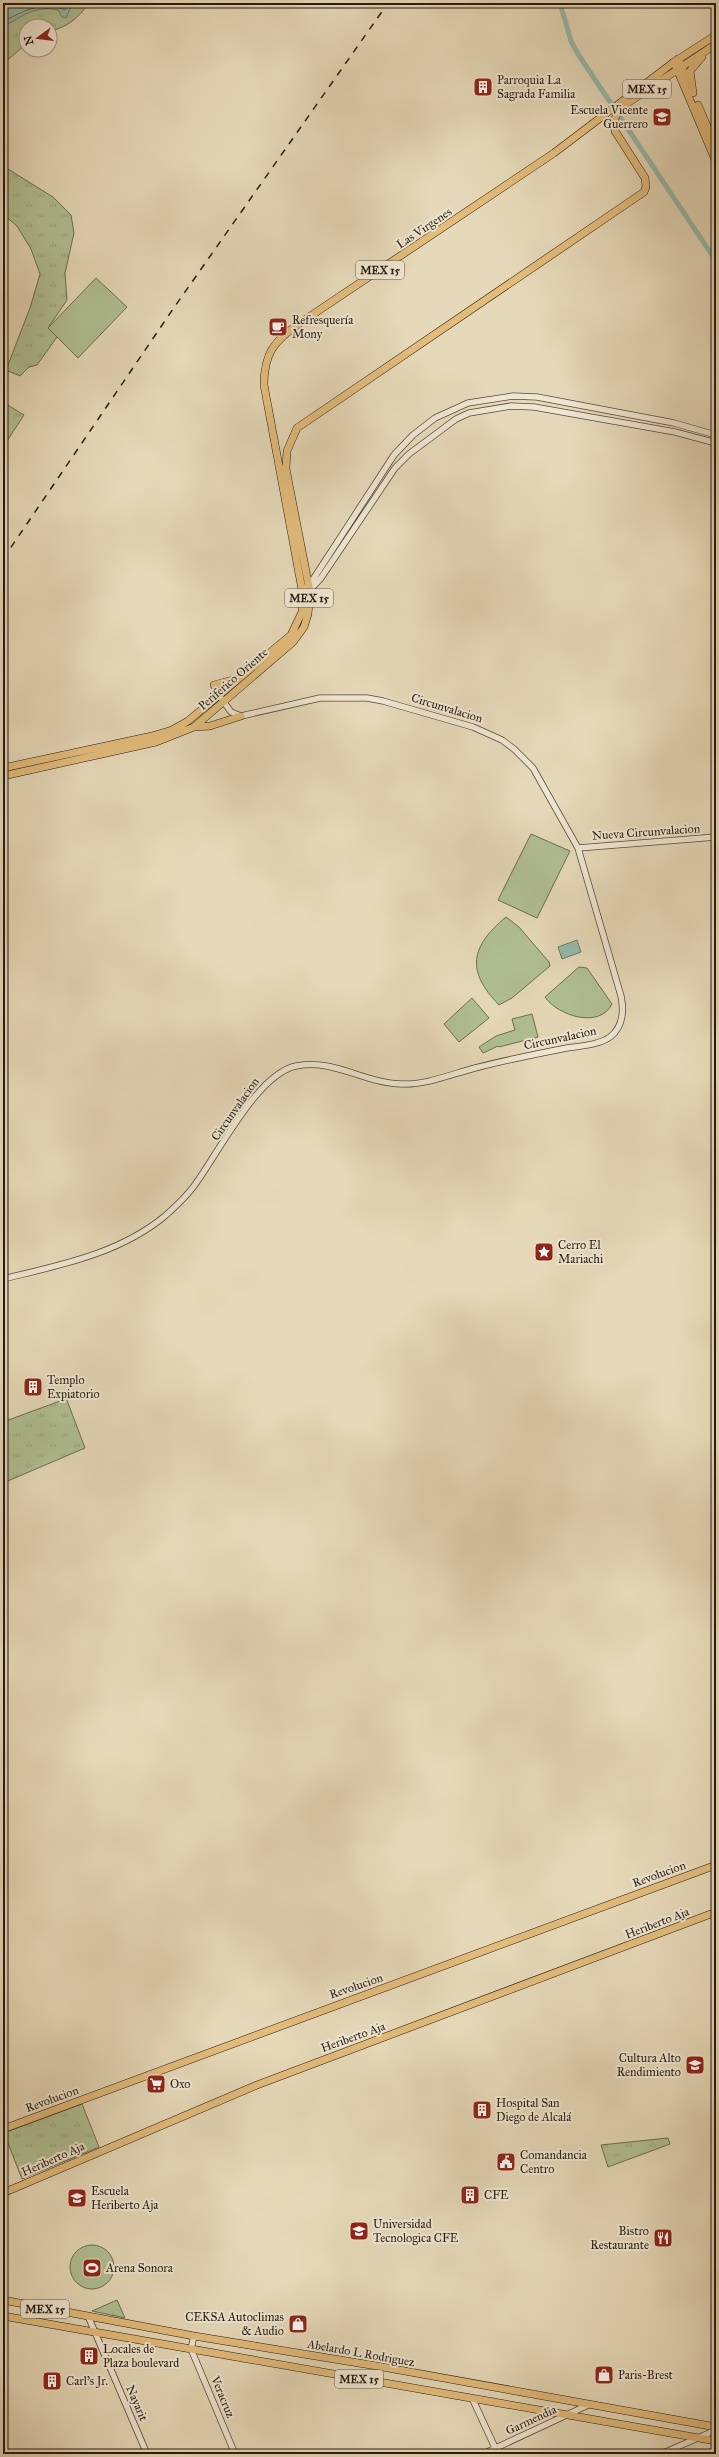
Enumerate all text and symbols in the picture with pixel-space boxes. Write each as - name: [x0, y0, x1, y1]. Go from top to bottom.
- north arrow: [18, 18, 58, 58]
- text: N: [21, 34, 36, 47]
- place label: Parroquia La Sagrada Familia: [497, 73, 576, 102]
- building icon: Parroquia La Sagrada Familia: [472, 76, 494, 98]
- road number: MEX 15: [623, 80, 671, 98]
- place label: Escuela Vicente Guerrero: [570, 103, 648, 131]
- school or university icon: Escuela Vicente Guerrero: [651, 106, 673, 128]
- street label: Las Virgenes: [394, 204, 455, 252]
- road number: MEX 15: [356, 261, 404, 279]
- place label: Refresquería Mony: [292, 313, 354, 341]
- cafe icon: Refresquería Mony: [267, 316, 289, 338]
- road number: MEX 15: [285, 589, 333, 607]
- street label: Periferico Oriente: [195, 645, 271, 713]
- street label: Circunvalacion: [410, 691, 485, 726]
- street label: Nueva Circunvalacion: [591, 821, 701, 843]
- street label: Circunvalacion: [522, 1023, 598, 1053]
- street label: Circunvalacion: [208, 1074, 262, 1143]
- place label: Cerro El Mariachi: [558, 1238, 604, 1266]
- place icon: Cerro El Mariachi: [533, 1241, 555, 1263]
- place label: Templo Expiatorio: [47, 1373, 100, 1401]
- building icon: Templo Expiatorio: [22, 1376, 44, 1398]
- street label: Revolucion: [630, 1858, 688, 1890]
- street label: Heriberto Aja: [623, 1904, 692, 1942]
- street label: Revolucion: [327, 1970, 385, 2002]
- street label: Heriberto Aja: [319, 2019, 388, 2055]
- place label: Cultura Alto Rendimiento: [617, 2051, 681, 2079]
- school or university icon: Cultura Alto Rendimiento: [684, 2054, 706, 2076]
- supermarket icon: Oxo: [145, 2073, 167, 2095]
- place label: Oxo: [170, 2077, 191, 2091]
- street label: Revolucion: [23, 2083, 81, 2115]
- place label: Hospital San Diego de Alcalá: [496, 2096, 572, 2125]
- building icon: Hospital San Diego de Alcalá: [471, 2099, 493, 2121]
- street label: Heriberto Aja: [19, 2139, 87, 2179]
- place label: Comandancia Centro: [520, 2148, 588, 2176]
- public building icon: Comandancia Centro: [495, 2151, 517, 2173]
- place label: Escuela Heriberto Aja: [91, 2184, 159, 2212]
- building icon: CFE: [459, 2184, 481, 2206]
- school or university icon: Escuela Heriberto Aja: [66, 2187, 88, 2209]
- place label: CFE: [484, 2188, 509, 2202]
- place label: Universidad Tecnologica CFE: [373, 2217, 459, 2246]
- school or university icon: Universidad Tecnologica CFE: [348, 2220, 370, 2242]
- place label: Bistro Restaurante: [590, 2224, 649, 2252]
- restaurant icon: Bistro Restaurante: [652, 2227, 674, 2249]
- sports icon: Arena Sonora: [81, 2257, 103, 2279]
- place label: Arena Sonora: [105, 2261, 174, 2275]
- road number: MEX 15: [21, 2300, 69, 2318]
- place label: CEKSA Autoclimas & Audio: [185, 2310, 284, 2338]
- shop icon: CEKSA Autoclimas & Audio: [287, 2313, 309, 2335]
- street label: Abelardo L Rodriguez: [305, 2336, 416, 2370]
- place label: Locales de Plaza boulevard: [103, 2342, 179, 2370]
- building icon: Locales de Plaza boulevard: [78, 2345, 100, 2367]
- shop icon: Paris-Brest: [593, 2364, 615, 2386]
- place label: Paris-Brest: [618, 2368, 674, 2382]
- building icon: Carl's Jr.: [41, 2370, 63, 2392]
- road number: MEX 15: [335, 2370, 383, 2388]
- street label: Veracruz: [208, 2373, 238, 2420]
- place label: Carl's Jr.: [66, 2374, 108, 2389]
- street label: Nayarit: [123, 2383, 151, 2424]
- street label: Garmendia: [503, 2402, 559, 2438]

